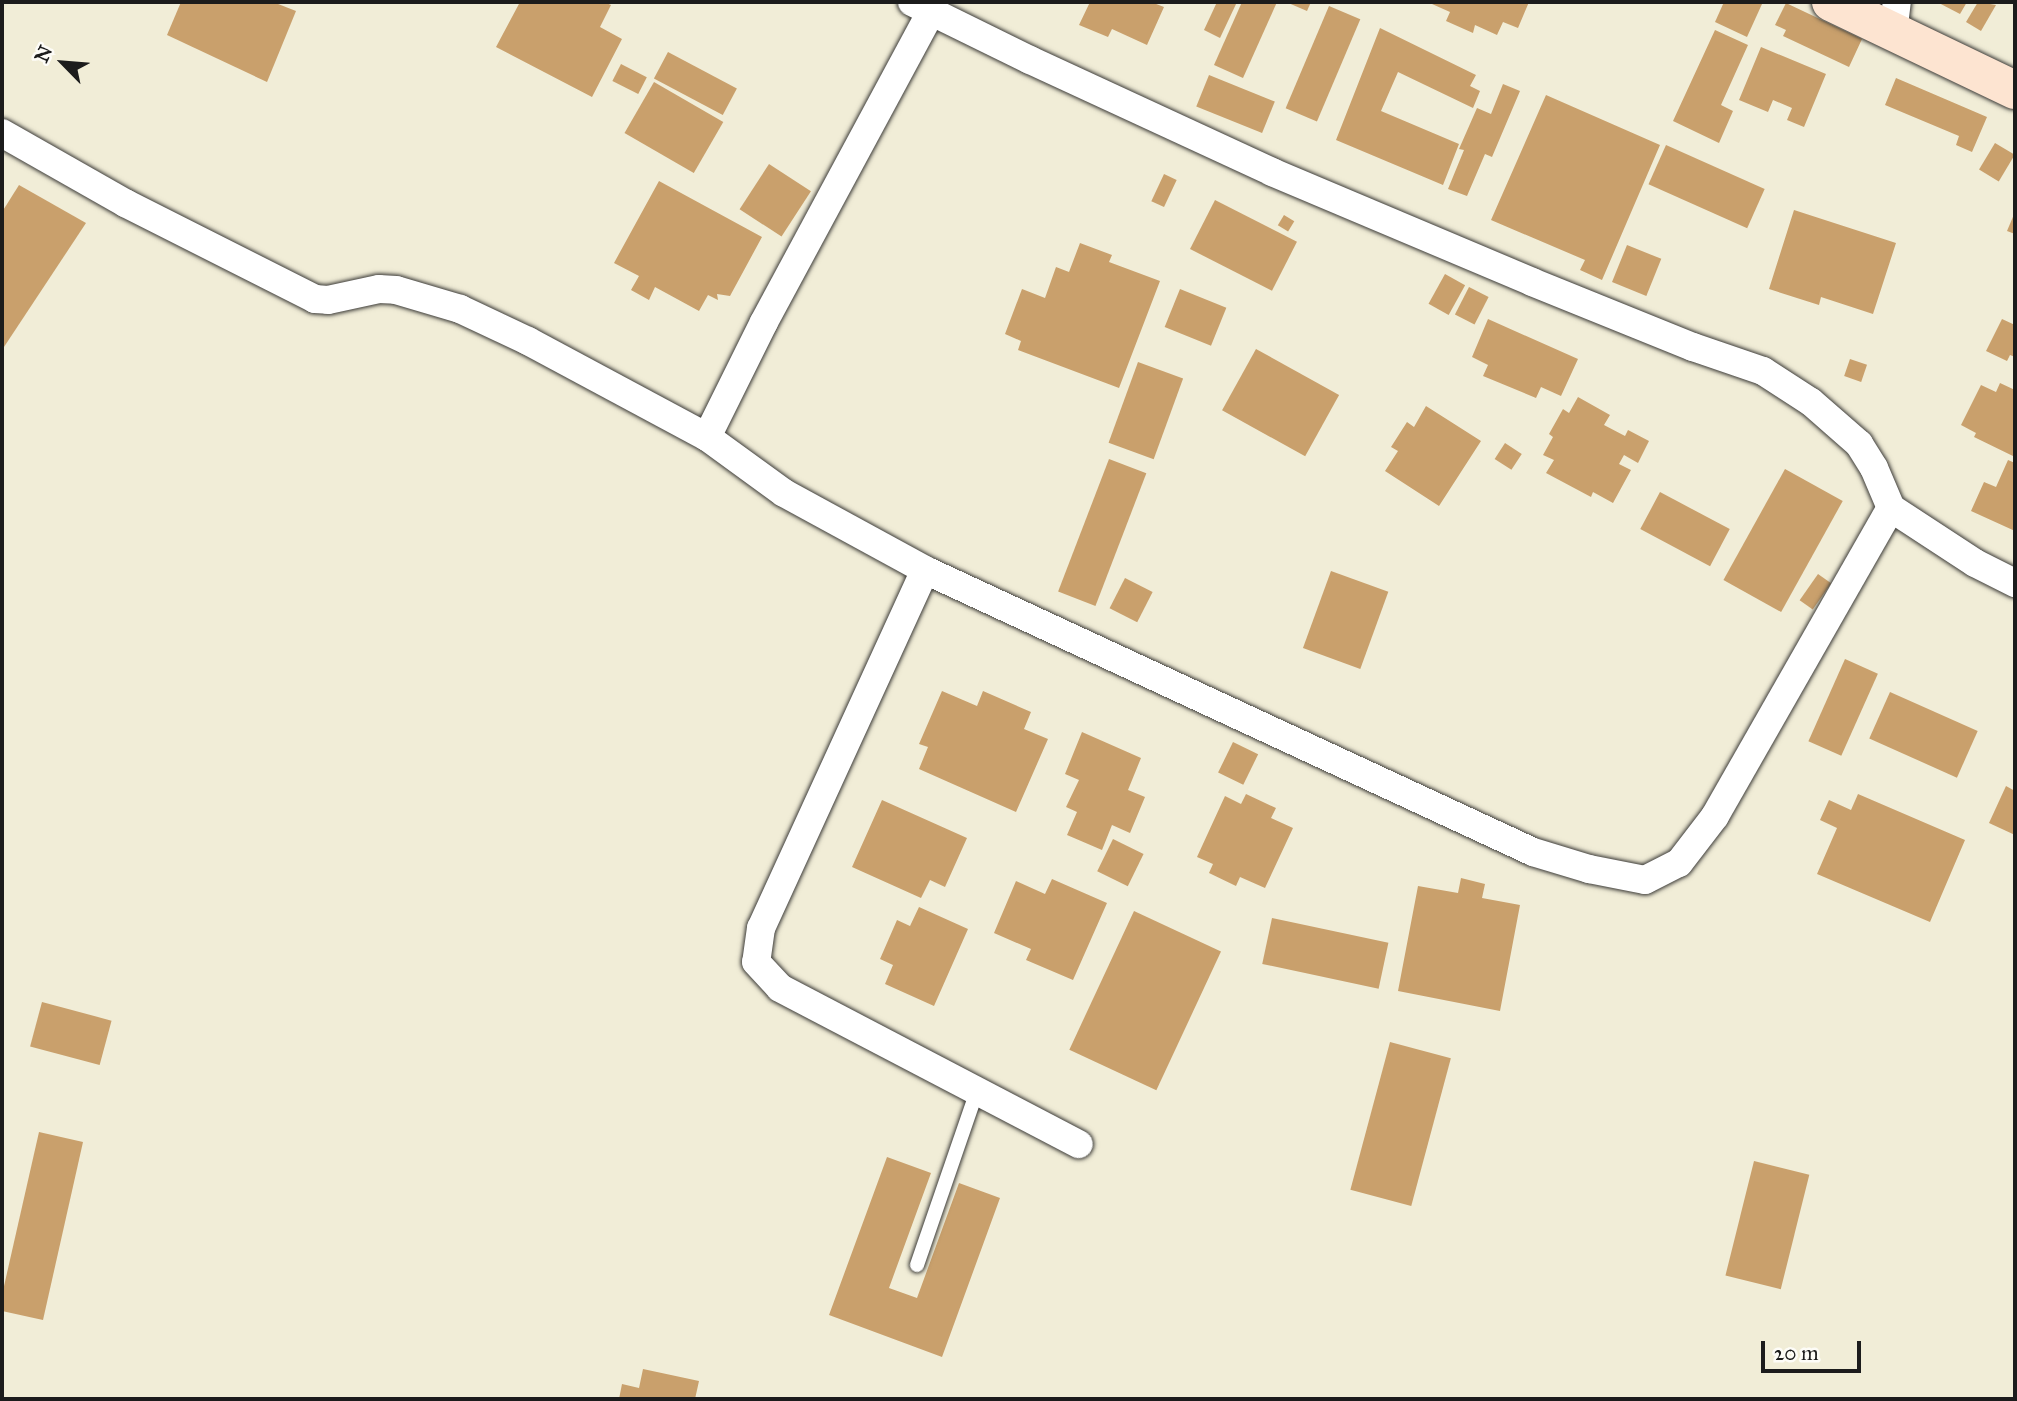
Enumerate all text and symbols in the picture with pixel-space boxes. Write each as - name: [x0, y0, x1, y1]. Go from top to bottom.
- north arrow: [28, 28, 98, 98]
- text: N: [30, 42, 57, 66]
- scale bar: [1765, 1328, 1865, 1372]
- text: 20 m: [1774, 1340, 1819, 1366]

